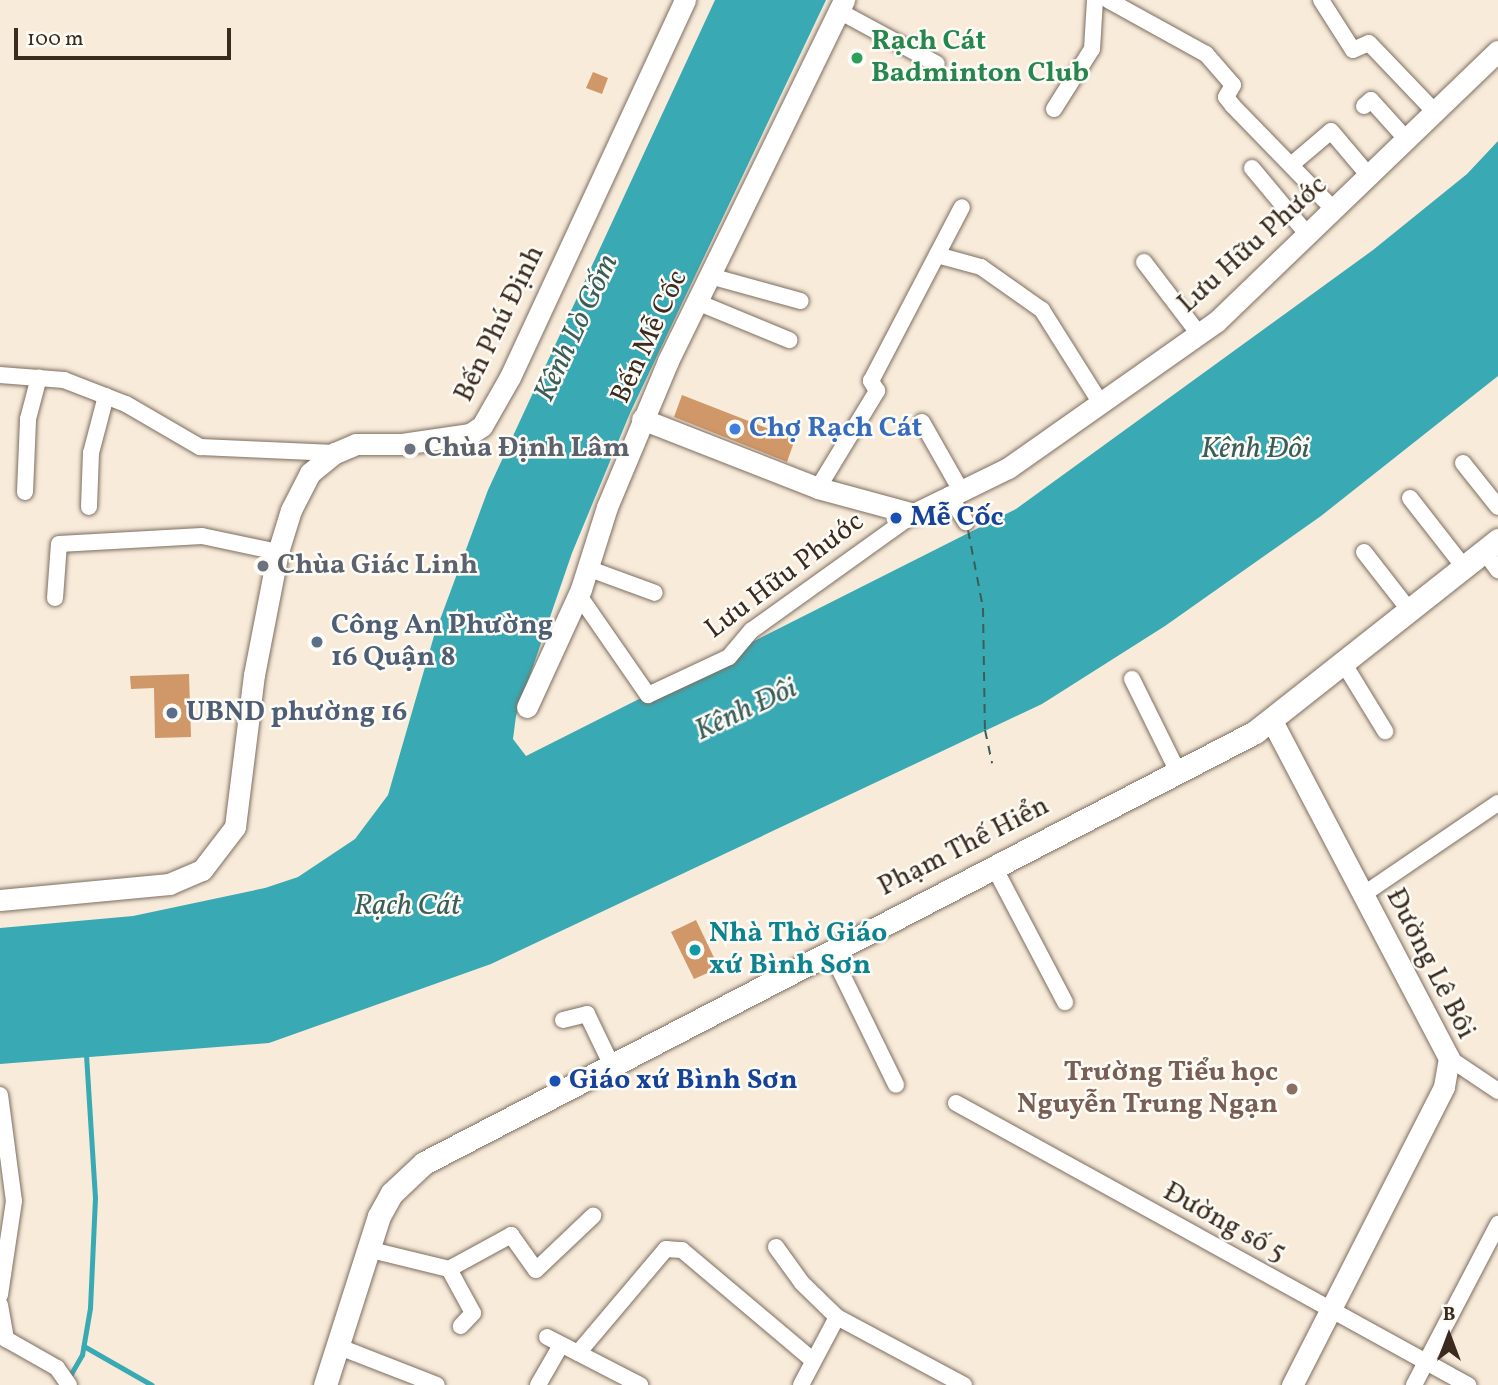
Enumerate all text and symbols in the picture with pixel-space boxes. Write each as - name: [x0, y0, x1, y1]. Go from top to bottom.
- scale bar: [18, 14, 234, 58]
- text: 100 m: [27, 25, 84, 54]
- place label: Rạch Cát Badminton Club: [871, 25, 1089, 91]
- marker: Rạch Cát Badminton Club: [849, 50, 865, 66]
- street label: Lưu Hữu Phước: [1171, 169, 1335, 321]
- street label: Bến Phú Định: [448, 240, 552, 408]
- water label: Kênh Lò Gốm: [527, 249, 627, 407]
- street label: Bến Mễ Cốc: [605, 265, 695, 409]
- place label: Chợ Rạch Cát: [749, 412, 922, 446]
- marker: Chợ Rạch Cát: [727, 421, 743, 437]
- water label: Kênh Đôi: [1201, 431, 1309, 467]
- place label: Chùa Định Lâm: [424, 432, 630, 466]
- marker: Chùa Định Lâm: [402, 441, 418, 457]
- place label: Mễ Cốc: [910, 501, 1004, 535]
- street label: Lưu Hữu Phước: [699, 505, 871, 647]
- marker: Mễ Cốc: [888, 510, 904, 526]
- place label: Chùa Giác Linh: [277, 549, 478, 583]
- marker: Chùa Giác Linh: [255, 558, 271, 574]
- place label: Công An Phường 16 Quận 8: [331, 609, 553, 675]
- marker: Công An Phường 16 Quận 8: [309, 634, 325, 650]
- water label: Kênh Đôi: [689, 671, 803, 749]
- place label: UBND phường 16: [186, 696, 407, 730]
- marker: UBND phường 16: [164, 705, 180, 721]
- street label: Phạm Thế Hiển: [873, 789, 1055, 905]
- street label: Đường Lê Bôi: [1378, 883, 1482, 1045]
- water label: Rạch Cát: [354, 888, 460, 924]
- place label: Nhà Thờ Giáo xứ Bình Sơn: [709, 917, 888, 983]
- marker: Nhà Thờ Giáo xứ Bình Sơn: [687, 942, 703, 958]
- place label: Trường Tiểu học Nguyễn Trung Ngạn: [1017, 1056, 1278, 1122]
- place label: Giáo xứ Bình Sơn: [569, 1064, 798, 1098]
- marker: Giáo xứ Bình Sơn: [547, 1073, 563, 1089]
- marker: Trường Tiểu học Nguyễn Trung Ngạn: [1284, 1081, 1300, 1097]
- street label: Đường số 5: [1157, 1176, 1291, 1270]
- north arrow: [1414, 1301, 1484, 1371]
- text: B: [1443, 1302, 1455, 1328]

